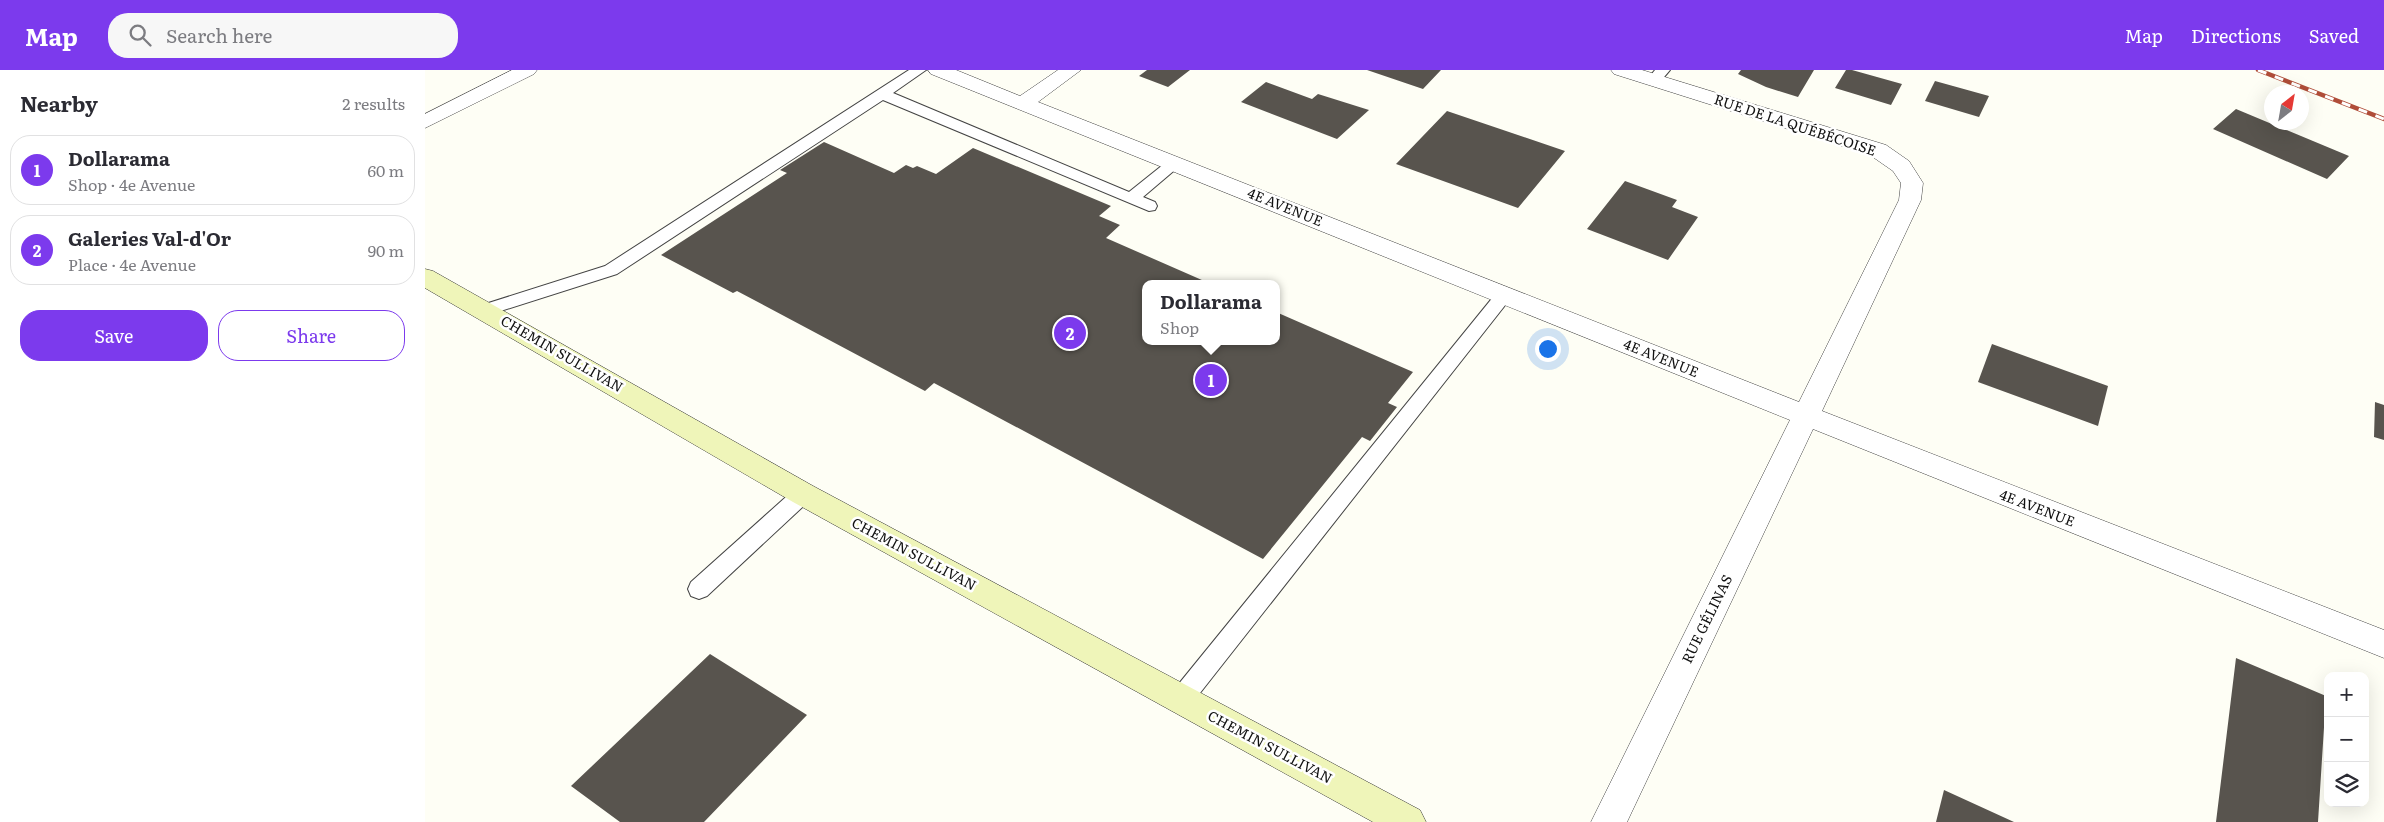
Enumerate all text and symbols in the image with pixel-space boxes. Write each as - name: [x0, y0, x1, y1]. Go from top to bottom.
- search box: [108, 13, 458, 58]
- text: Map: [25, 18, 78, 53]
- icon: search: [126, 21, 154, 49]
- text: Search here: [166, 21, 272, 49]
- text: Map: [2125, 22, 2163, 49]
- text: Directions: [2191, 22, 2281, 49]
- text: Saved: [2309, 22, 2359, 49]
- north arrow: [2264, 85, 2309, 130]
- text: Nearby: [20, 87, 98, 118]
- street label: RUE DE LA QUÉBÉCOISE: [1712, 88, 1879, 160]
- text: 2 results: [342, 91, 405, 115]
- text: Dollarama: [68, 144, 170, 172]
- text: 1: [34, 158, 40, 182]
- text: 60 m: [367, 158, 404, 182]
- text: Shop · 4e Avenue: [68, 172, 195, 196]
- street label: 4E AVENUE: [1245, 182, 1326, 230]
- text: Galeries Val-d'Or: [68, 224, 231, 252]
- text: 2: [33, 238, 41, 262]
- text: 90 m: [368, 238, 404, 262]
- text: Place · 4e Avenue: [68, 252, 196, 276]
- popup: [1142, 280, 1280, 345]
- text: Dollarama: [1160, 287, 1262, 315]
- button: Save: [20, 310, 208, 361]
- button: Share: [218, 310, 405, 361]
- street label: CHEMIN SULLIVAN: [498, 310, 627, 396]
- pin: 2: [1054, 314, 1086, 352]
- text: Shop: [1160, 315, 1199, 339]
- street label: 4E AVENUE: [1621, 333, 1702, 381]
- your location: [1535, 336, 1561, 362]
- pin: 1: [1195, 361, 1227, 399]
- street label: 4E AVENUE: [1997, 484, 2078, 531]
- street label: CHEMIN SULLIVAN: [849, 512, 980, 594]
- street label: RUE GÉLINAS: [1676, 571, 1736, 666]
- map controls: [2324, 672, 2369, 807]
- button: +: [2324, 672, 2369, 717]
- street label: CHEMIN SULLIVAN: [1205, 705, 1336, 787]
- button: −: [2324, 717, 2369, 762]
- button: layers: [2324, 762, 2369, 807]

